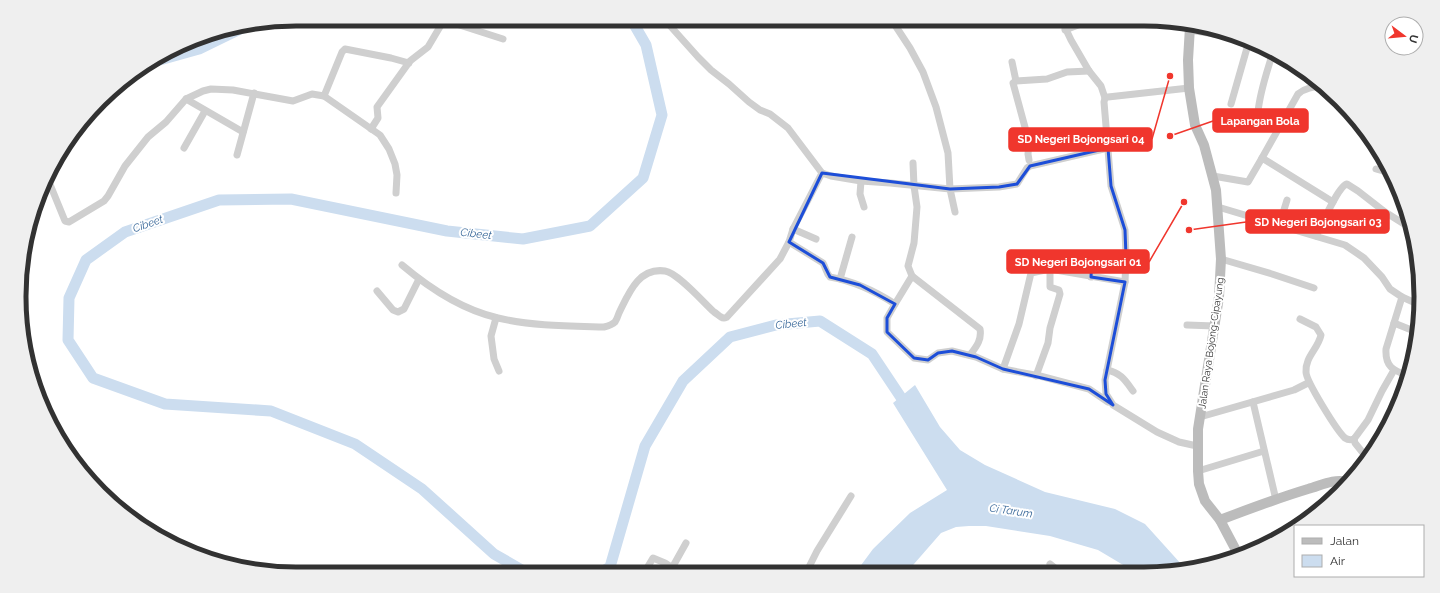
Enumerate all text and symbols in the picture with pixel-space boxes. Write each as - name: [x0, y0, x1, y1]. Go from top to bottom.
- north arrow: [1384, 16, 1424, 56]
- text: U: [1406, 33, 1421, 44]
- callout: Lapangan Bola: [1213, 109, 1308, 132]
- text: Lapangan Bola: [1220, 115, 1300, 128]
- callout: SD Negeri Bojongsari 04: [1009, 128, 1152, 151]
- text: SD Negeri Bojongsari 04: [1017, 133, 1145, 146]
- callout: SD Negeri Bojongsari 03: [1246, 210, 1389, 233]
- water label: Cibeet: [131, 213, 165, 235]
- text: SD Negeri Bojongsari 03: [1254, 216, 1382, 229]
- water label: Cibeet: [460, 226, 493, 242]
- callout: SD Negeri Bojongsari 01: [1007, 250, 1149, 273]
- text: SD Negeri Bojongsari 01: [1015, 256, 1142, 269]
- street label: Jalan Raya Bojong-Cipayung: [1196, 277, 1226, 409]
- water label: Cibeet: [775, 316, 808, 332]
- water label: Ci Tarum: [989, 502, 1034, 521]
- legend: [1294, 525, 1424, 577]
- text: Jalan: [1330, 534, 1359, 548]
- text: Air: [1330, 554, 1346, 568]

